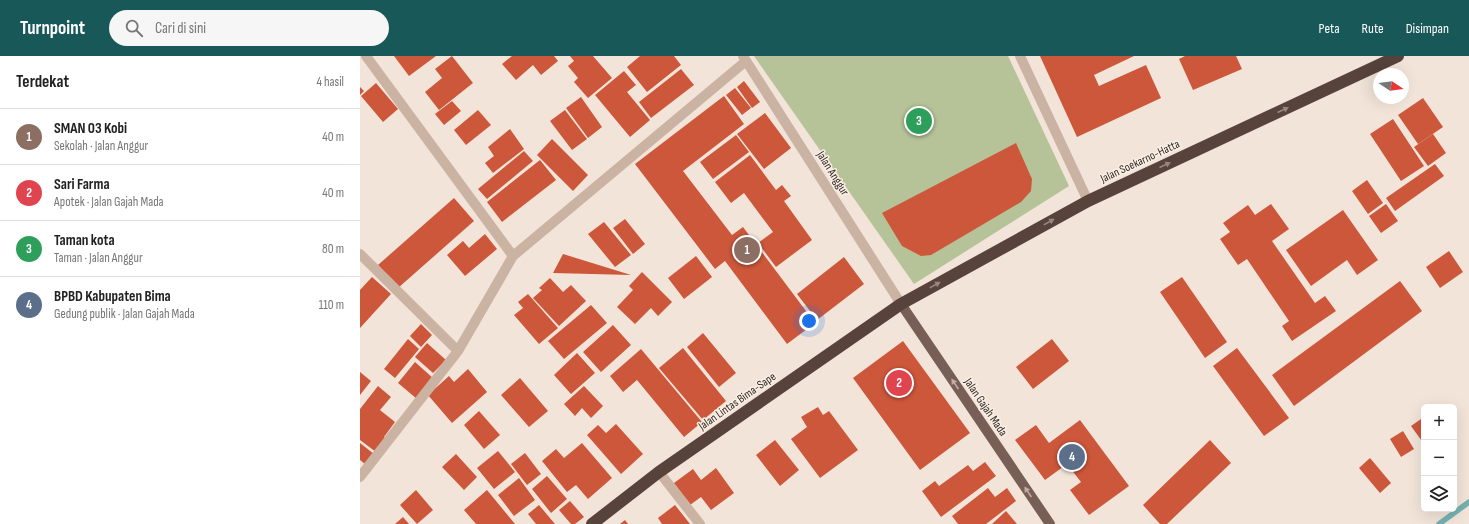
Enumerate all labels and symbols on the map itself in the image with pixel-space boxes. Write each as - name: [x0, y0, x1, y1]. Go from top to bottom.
- north arrow: [1373, 68, 1409, 104]
- pin: 3: [906, 106, 932, 136]
- one-way arrow: [1277, 107, 1289, 113]
- street label: Jalan Soekarno-Hatta: [1097, 136, 1183, 187]
- street label: Jalan Anggur: [813, 147, 852, 199]
- one-way arrow: [1160, 162, 1171, 168]
- one-way arrow: [1043, 219, 1055, 226]
- pin: 1: [734, 235, 760, 265]
- one-way arrow: [929, 282, 941, 288]
- your location: [799, 311, 819, 331]
- pin: 2: [886, 368, 912, 398]
- street label: Jalan Lintas Bima-Sape: [695, 369, 779, 434]
- street label: Jalan Gajah Mada: [960, 375, 1011, 439]
- one-way arrow: [951, 379, 959, 389]
- pin: 4: [1059, 442, 1085, 472]
- one-way arrow: [1024, 487, 1032, 497]

